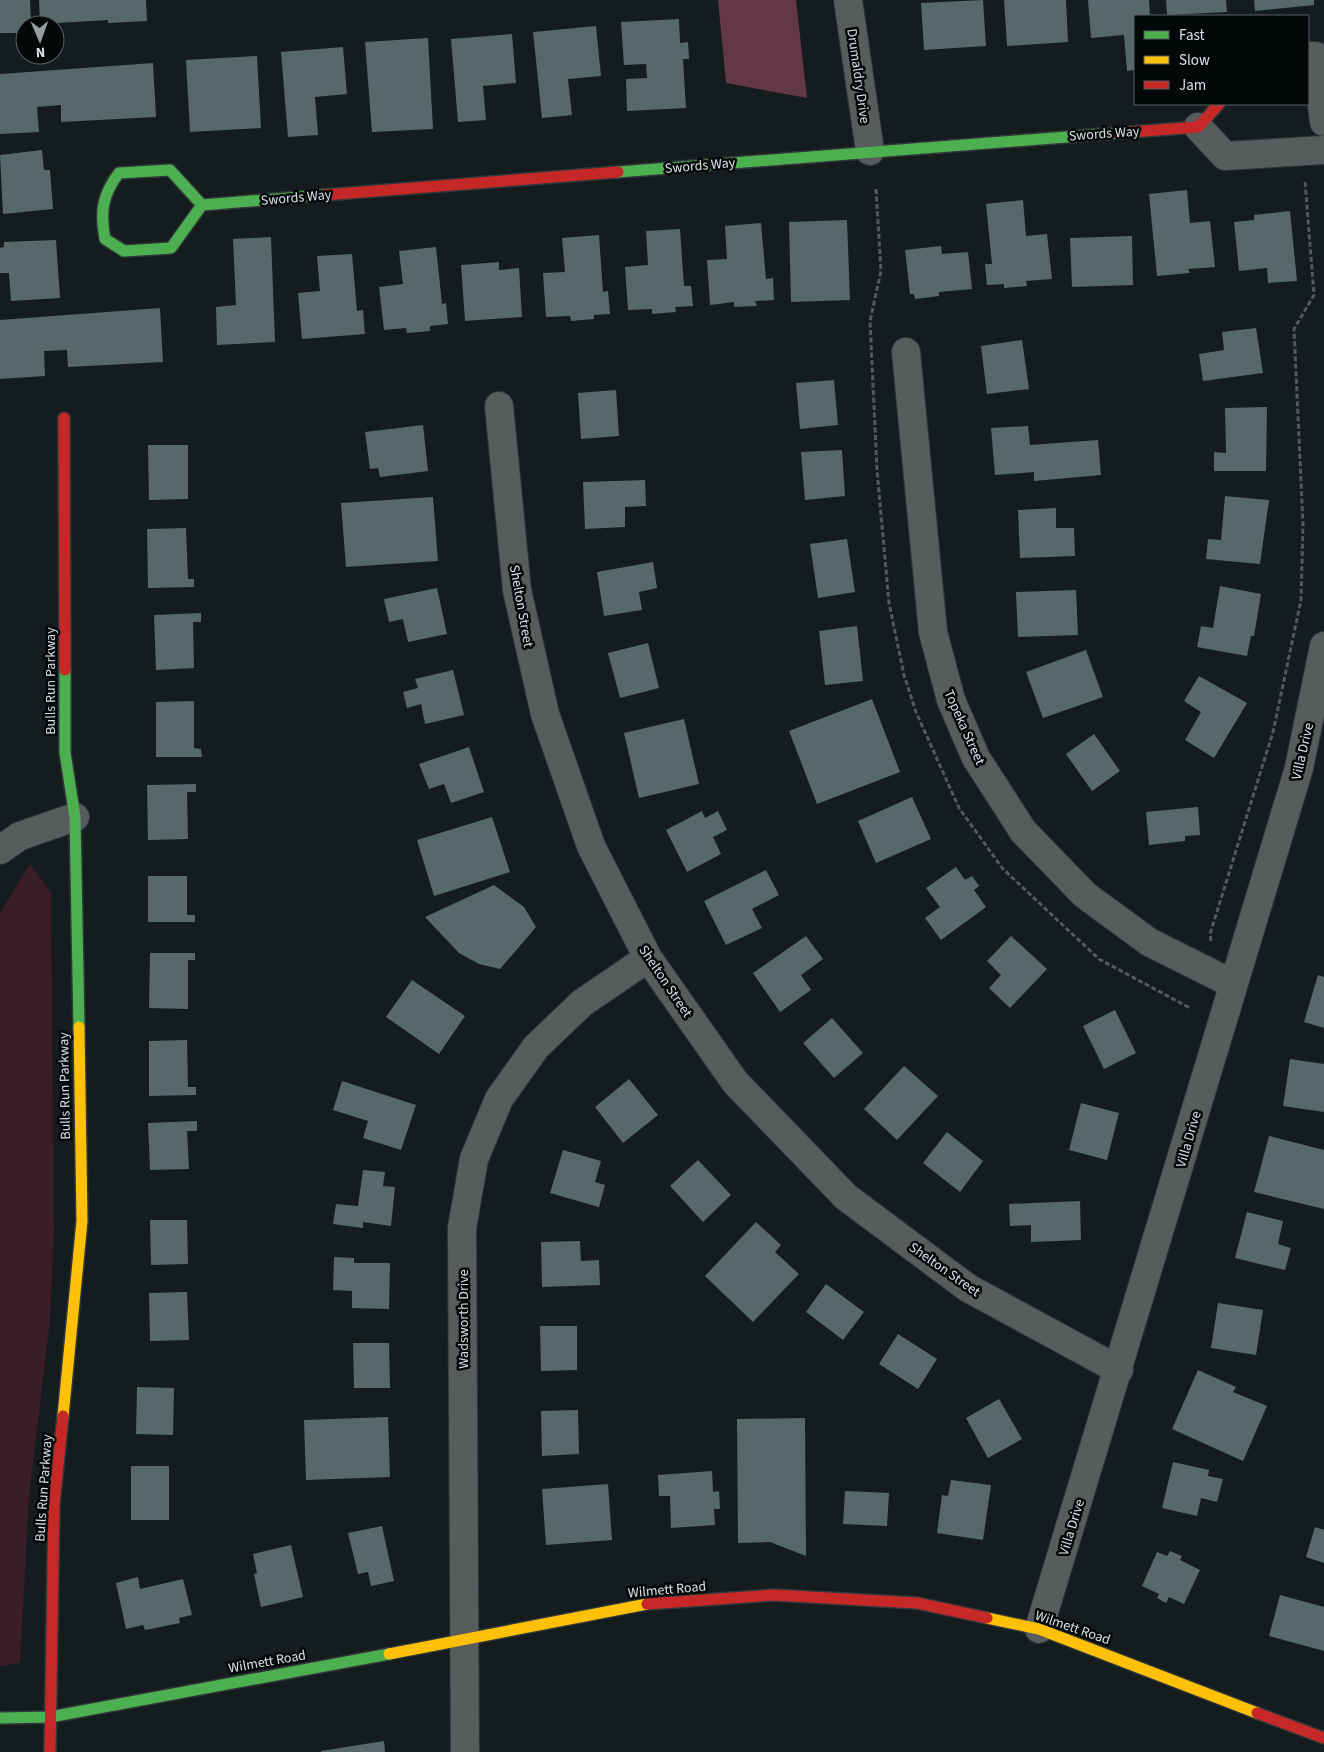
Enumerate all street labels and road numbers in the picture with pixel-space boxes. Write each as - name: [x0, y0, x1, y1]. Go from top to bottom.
- street label: Drumaldry Drive: [841, 27, 875, 125]
- street label: Swords Way: [1068, 122, 1140, 146]
- street label: Swords Way: [664, 153, 737, 179]
- street label: Swords Way: [260, 185, 333, 211]
- street label: Shelton Street: [504, 563, 538, 649]
- street label: Bulls Run Parkway: [41, 627, 61, 735]
- street label: Topeka Street: [939, 687, 990, 769]
- street label: Villa Drive: [1287, 721, 1319, 782]
- street label: Shelton Street: [634, 941, 697, 1022]
- street label: Bulls Run Parkway: [54, 1032, 76, 1140]
- street label: Villa Drive: [1171, 1109, 1207, 1170]
- street label: Shelton Street: [905, 1238, 984, 1302]
- street label: Wadsworth Drive: [454, 1269, 474, 1369]
- street label: Bulls Run Parkway: [30, 1433, 58, 1542]
- street label: Villa Drive: [1054, 1497, 1090, 1558]
- street label: Wilmett Road: [627, 1577, 707, 1603]
- street label: Wilmett Road: [1032, 1606, 1113, 1650]
- street label: Wilmett Road: [227, 1645, 308, 1679]

